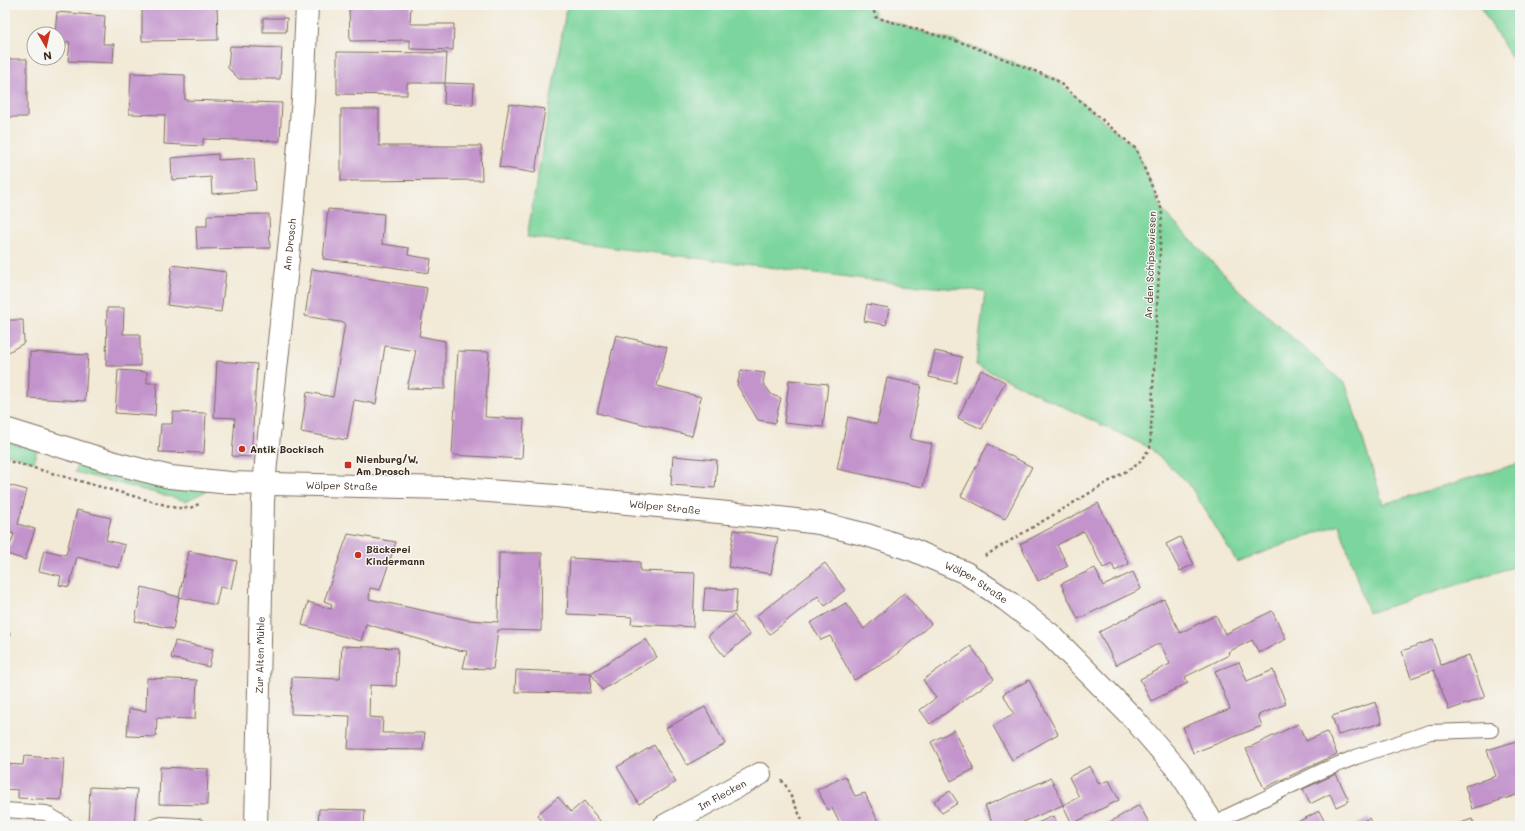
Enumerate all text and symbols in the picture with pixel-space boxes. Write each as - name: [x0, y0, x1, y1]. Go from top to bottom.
- north arrow: [26, 26, 66, 66]
- text: N: [42, 48, 53, 64]
- street label: An den Schipsewiesen: [1141, 211, 1159, 319]
- street label: Am Drosch: [280, 217, 299, 271]
- place label: Antik Bockisch: [250, 442, 324, 456]
- marker: Antik Bockisch: [237, 444, 247, 454]
- place label: Nienburg/W, Am Drosch: [356, 452, 418, 478]
- marker: Nienburg/W, Am Drosch: [343, 460, 353, 470]
- street label: Wölper Straße: [306, 478, 378, 493]
- street label: Wölper Straße: [629, 496, 701, 517]
- place label: Bäckerei Kindermann: [366, 542, 425, 568]
- marker: Bäckerei Kindermann: [353, 550, 363, 560]
- street label: Wölper Straße: [943, 558, 1011, 606]
- street label: Zur Alten Mühle: [252, 616, 268, 694]
- street label: Im Flecken: [695, 776, 749, 813]

